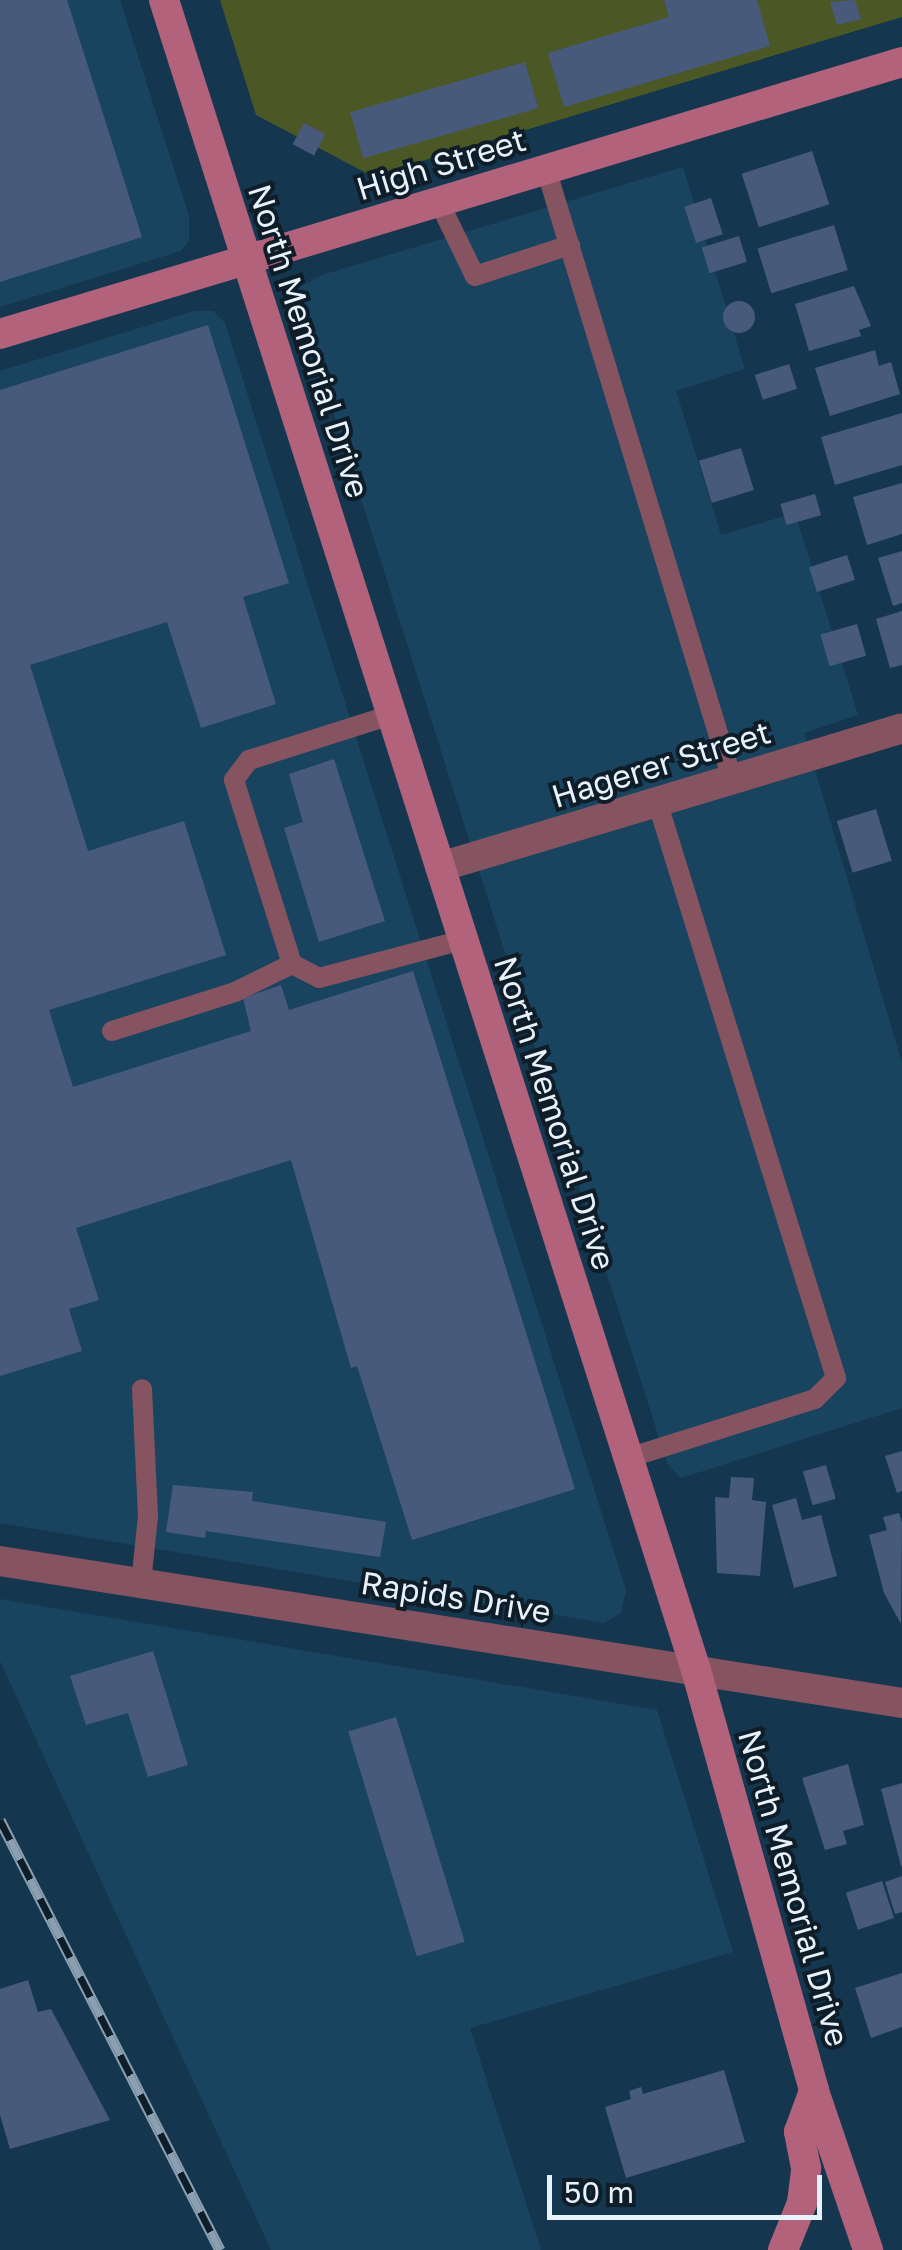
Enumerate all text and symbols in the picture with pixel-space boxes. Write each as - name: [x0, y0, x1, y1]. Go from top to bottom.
- street label: High Street: [352, 120, 530, 208]
- street label: North Memorial Drive: [240, 179, 378, 503]
- street label: Hagerer Street: [547, 713, 775, 815]
- street label: North Memorial Drive: [486, 951, 624, 1275]
- street label: Rapids Drive: [358, 1563, 554, 1631]
- street label: North Memorial Drive: [730, 1725, 858, 2051]
- scale bar: [552, 2155, 827, 2217]
- text: 50 m: [564, 2174, 634, 2210]

